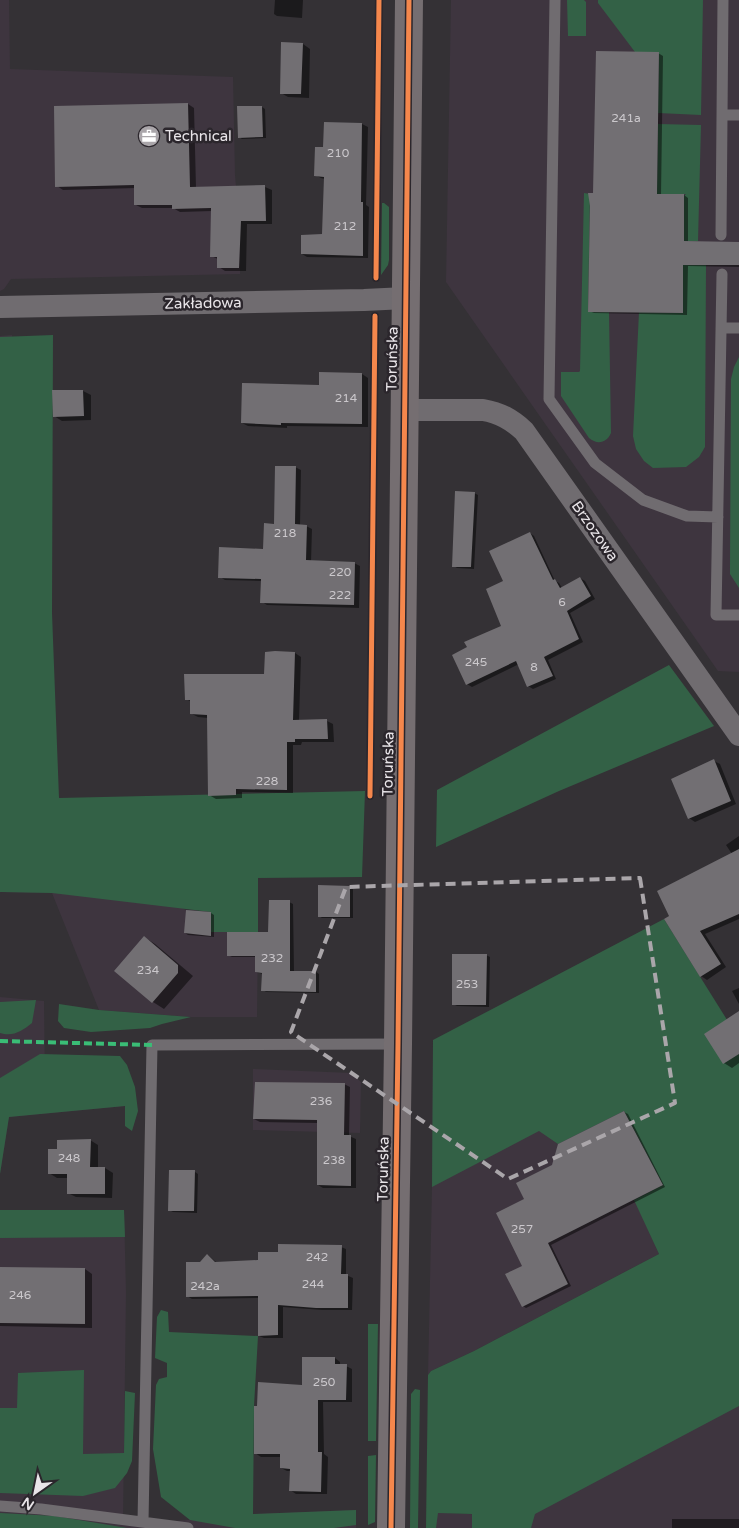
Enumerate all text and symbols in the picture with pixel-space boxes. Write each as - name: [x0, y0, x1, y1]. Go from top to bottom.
- house number: 241a: [611, 111, 641, 125]
- office icon: Technical: [137, 124, 161, 148]
- place label: Technical: [165, 127, 232, 145]
- house number: 210: [327, 146, 350, 160]
- house number: 212: [334, 219, 356, 233]
- street label: Zakładowa: [164, 293, 242, 313]
- street label: Toruńska: [382, 326, 402, 392]
- house number: 214: [335, 391, 358, 405]
- street label: Brzozowa: [568, 497, 622, 565]
- house number: 218: [274, 526, 296, 540]
- house number: 220: [329, 565, 352, 579]
- house number: 222: [329, 588, 351, 602]
- house number: 6: [558, 595, 566, 609]
- house number: 245: [465, 655, 487, 669]
- house number: 8: [530, 660, 538, 674]
- street label: Toruńska: [378, 731, 398, 797]
- house number: 228: [256, 774, 278, 788]
- house number: 232: [261, 951, 283, 965]
- house number: 234: [137, 963, 160, 977]
- house number: 253: [456, 977, 478, 991]
- house number: 236: [310, 1094, 332, 1108]
- street label: Toruńska: [373, 1136, 393, 1202]
- house number: 248: [58, 1151, 80, 1165]
- house number: 238: [323, 1153, 345, 1167]
- house number: 257: [511, 1222, 533, 1236]
- house number: 242: [306, 1250, 328, 1264]
- house number: 244: [302, 1277, 325, 1291]
- house number: 242a: [190, 1279, 220, 1293]
- house number: 246: [9, 1288, 31, 1302]
- house number: 250: [313, 1375, 336, 1389]
- north arrow: [10, 1468, 60, 1518]
- text: N: [19, 1493, 38, 1514]

